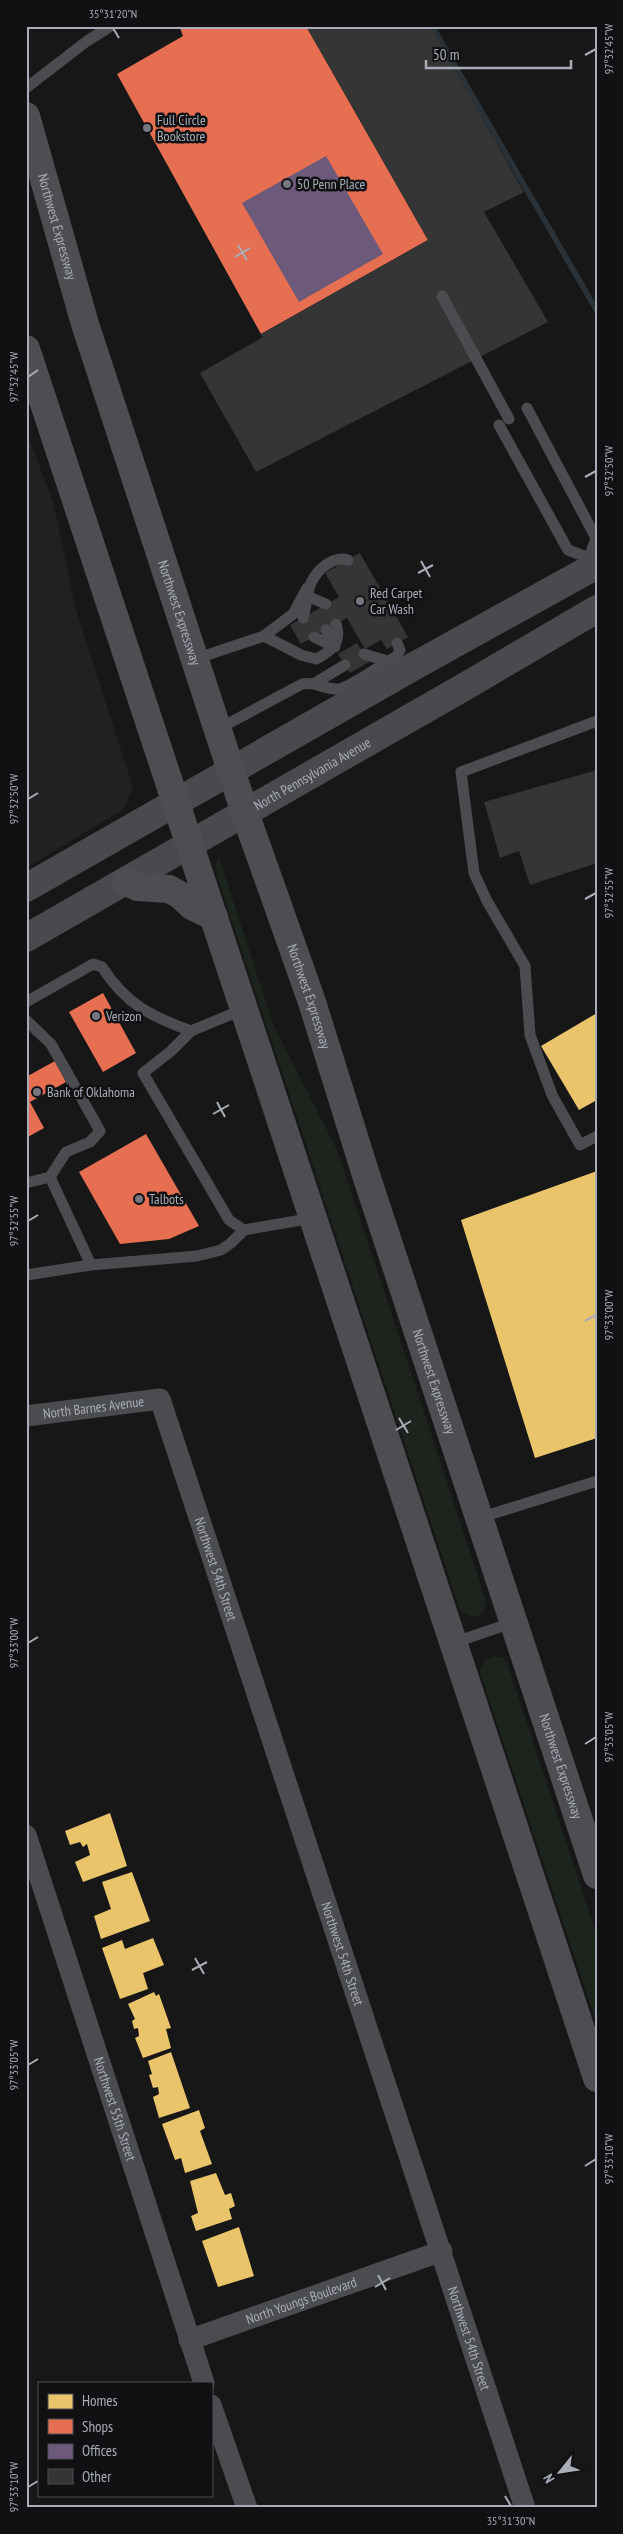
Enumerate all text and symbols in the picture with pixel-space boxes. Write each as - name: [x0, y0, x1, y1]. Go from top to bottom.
- text: 35°31'20"N: [89, 6, 137, 21]
- text: 97°32'45"W: [601, 24, 616, 74]
- scale bar: [426, 38, 570, 70]
- text: 50 m: [433, 45, 459, 64]
- place label: Full Circle Bookstore: [157, 111, 206, 145]
- marker: Full Circle Bookstore: [141, 122, 153, 134]
- street label: Northwest Expressway: [34, 172, 81, 282]
- place label: 50 Penn Place: [297, 175, 365, 193]
- marker: 50 Penn Place: [281, 178, 293, 190]
- text: 97°32'45"W: [6, 352, 21, 402]
- text: 97°32'50"W: [601, 446, 616, 496]
- street label: Northwest Expressway: [154, 558, 205, 668]
- place label: Red Carpet Car Wash: [370, 584, 423, 618]
- marker: Red Carpet Car Wash: [354, 595, 366, 607]
- street label: North Pennsylvania Avenue: [251, 733, 374, 815]
- text: 97°32'50"W: [6, 774, 21, 824]
- text: 97°32'55"W: [601, 868, 616, 918]
- street label: Northwest Expressway: [283, 942, 335, 1052]
- place label: Verizon: [105, 1007, 142, 1025]
- marker: Verizon: [90, 1010, 102, 1022]
- place label: Bank of Oklahoma: [47, 1083, 135, 1101]
- marker: Bank of Oklahoma: [31, 1086, 43, 1098]
- place label: Talbots: [149, 1190, 184, 1208]
- marker: Talbots: [133, 1193, 145, 1205]
- text: 97°32'55"W: [6, 1196, 21, 1246]
- text: 97°33'00"W: [601, 1290, 616, 1340]
- street label: Northwest Expressway: [408, 1327, 460, 1437]
- street label: North Barnes Avenue: [42, 1392, 145, 1423]
- street label: Northwest 54th Street: [191, 1515, 241, 1623]
- text: 97°33'00"W: [6, 1618, 21, 1668]
- street label: Northwest Expressway: [535, 1711, 587, 1822]
- text: 97°33'05"W: [601, 1712, 616, 1762]
- street label: Northwest 54th Street: [317, 1900, 368, 2008]
- text: 97°33'05"W: [6, 2040, 21, 2090]
- street label: Northwest 55th Street: [90, 2055, 140, 2163]
- text: 97°33'10"W: [601, 2134, 616, 2184]
- street label: North Youngs Boulevard: [243, 2273, 359, 2328]
- street label: Northwest 54th Street: [444, 2284, 495, 2393]
- legend: [38, 2382, 212, 2496]
- text: Homes: [82, 2391, 118, 2410]
- text: Shops: [82, 2417, 113, 2436]
- text: Offices: [82, 2441, 117, 2460]
- north arrow: [536, 2446, 586, 2496]
- text: 97°33'10"W: [6, 2462, 21, 2512]
- text: Other: [82, 2467, 112, 2486]
- text: N: [539, 2471, 558, 2486]
- text: 35°31'30"N: [487, 2513, 535, 2528]

